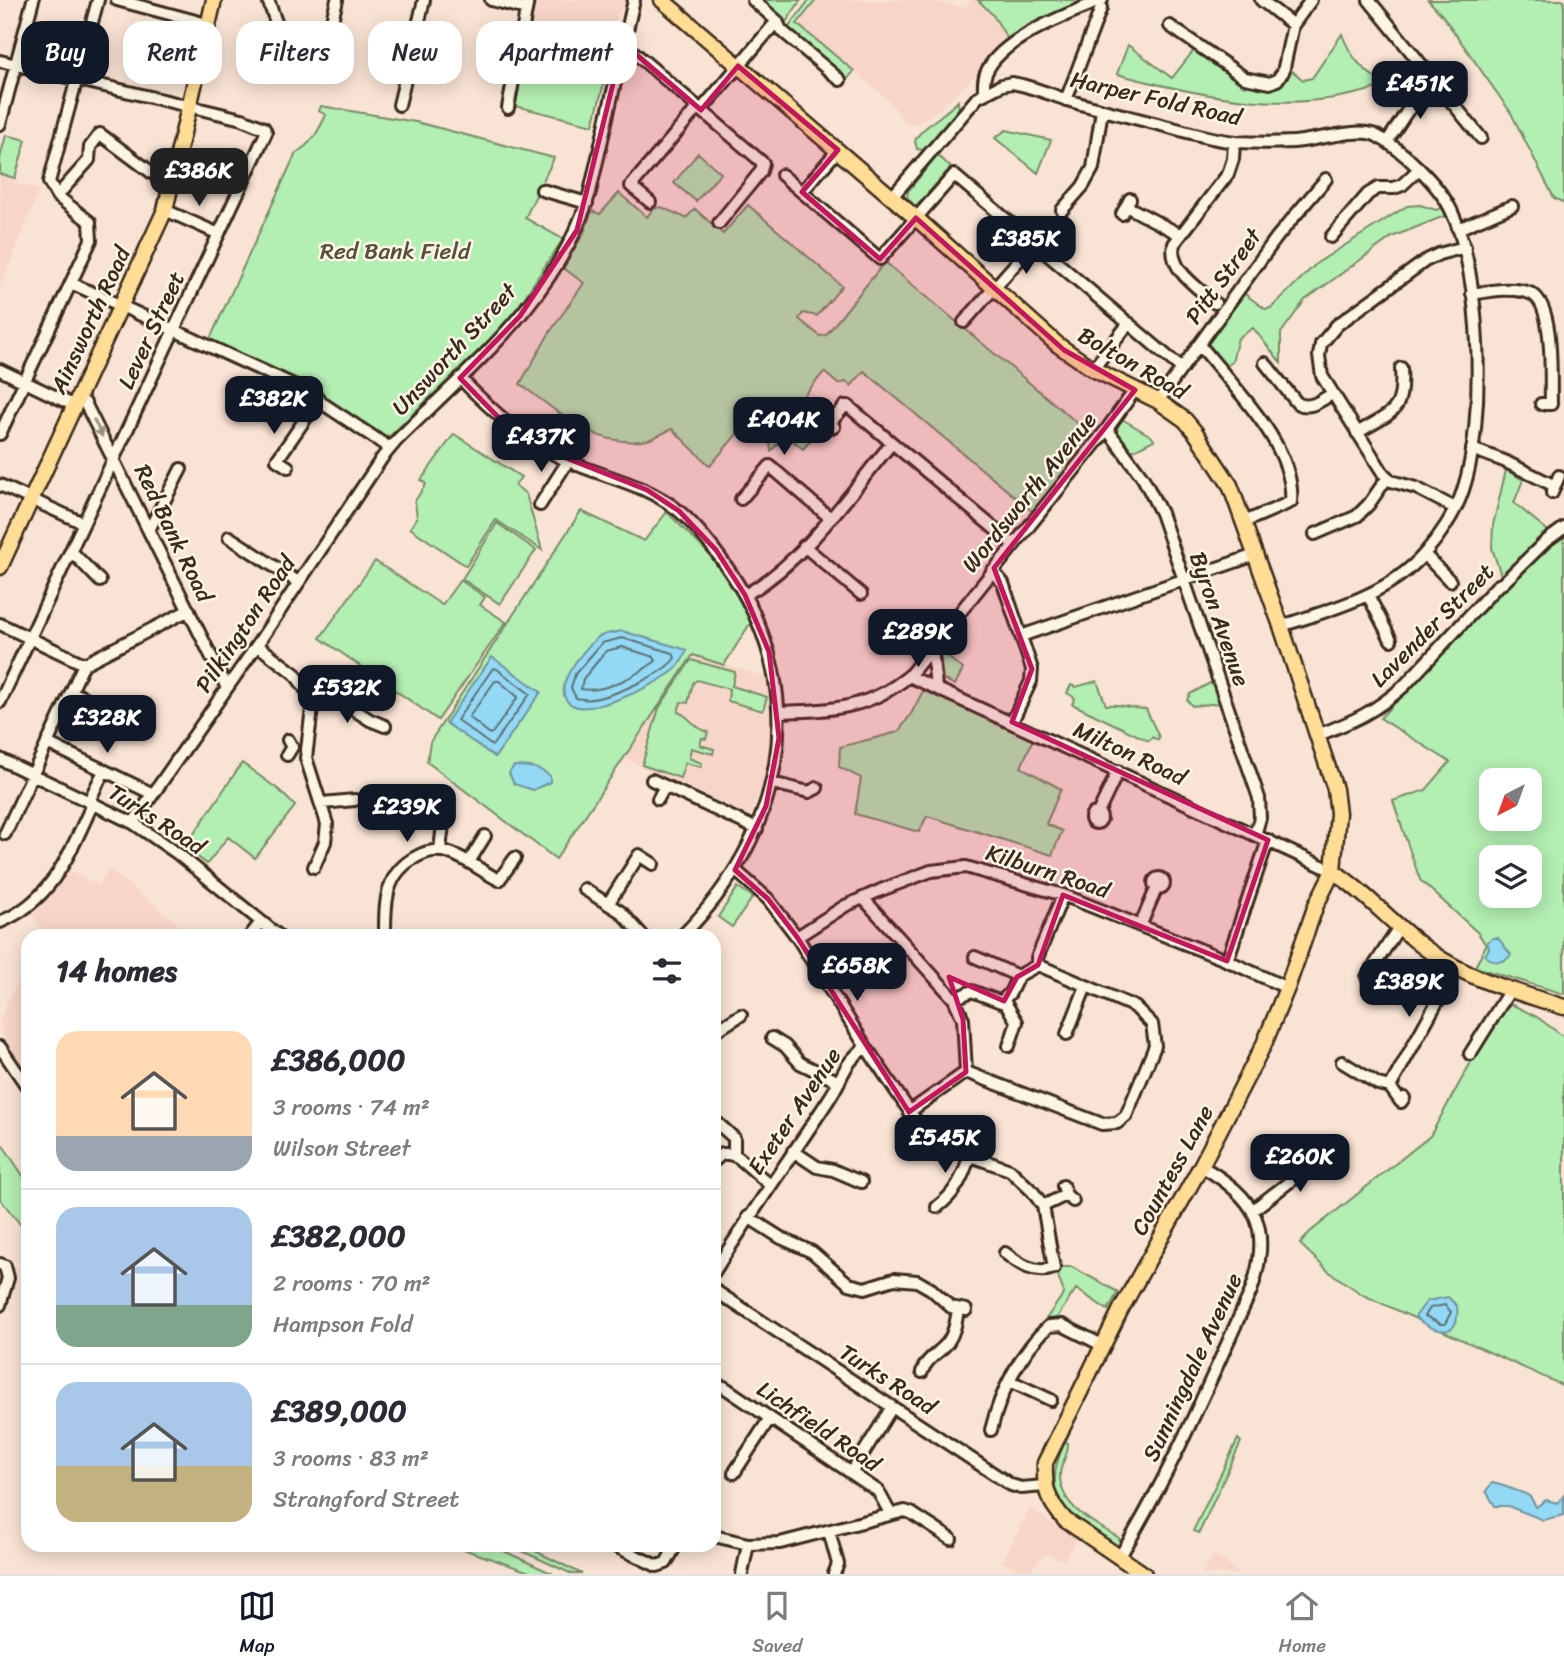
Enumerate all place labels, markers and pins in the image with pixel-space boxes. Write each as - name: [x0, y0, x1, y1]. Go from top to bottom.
- pin: £451K: [1371, 61, 1469, 121]
- pin: £386K: [150, 148, 248, 208]
- pin: £385K: [977, 216, 1075, 276]
- pin: £382K: [225, 376, 323, 436]
- pin: £404K: [735, 398, 833, 457]
- pin: £437K: [492, 414, 590, 474]
- pin: £289K: [869, 610, 967, 669]
- pin: £532K: [298, 666, 396, 725]
- pin: £328K: [58, 696, 156, 755]
- pin: £239K: [358, 784, 456, 844]
- pin: £658K: [808, 944, 906, 1003]
- pin: £389K: [1360, 960, 1458, 1019]
- pin: £545K: [896, 1116, 994, 1175]
- pin: £260K: [1251, 1134, 1349, 1194]

